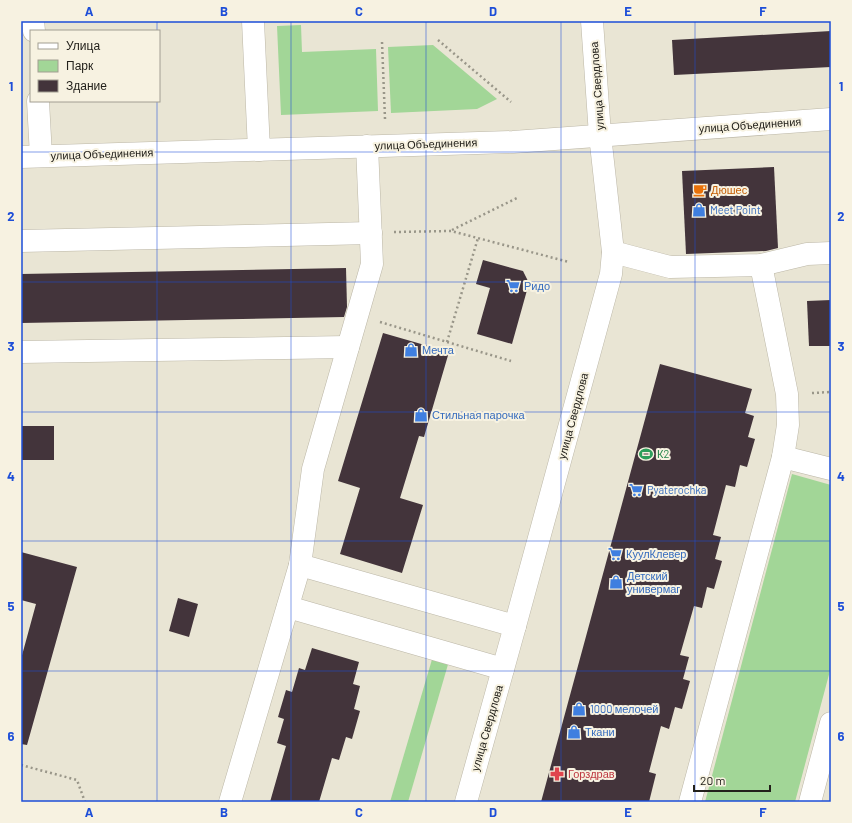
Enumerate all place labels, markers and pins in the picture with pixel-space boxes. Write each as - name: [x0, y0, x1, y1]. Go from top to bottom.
- cafe icon: Дюшес: [692, 182, 708, 198]
- place label: Дюшес: [711, 183, 748, 196]
- shop icon: Meet Point: [691, 202, 707, 218]
- place label: Meet Point: [710, 203, 761, 216]
- supermarket icon: Ридо: [505, 278, 521, 294]
- place label: Ридо: [524, 279, 550, 292]
- shop icon: Мечта: [403, 342, 419, 358]
- place label: Мечта: [422, 343, 455, 356]
- shop icon: Стильная парочка: [413, 407, 429, 423]
- place label: Стильная парочка: [432, 408, 525, 421]
- sports icon: К2: [638, 446, 654, 462]
- place label: К2: [657, 447, 669, 460]
- supermarket icon: Pyaterochka: [628, 482, 644, 498]
- place label: Pyaterochka: [647, 483, 706, 496]
- supermarket icon: КуулКлевер: [607, 546, 623, 562]
- place label: КуулКлевер: [626, 547, 686, 560]
- place label: Детский универмаг: [627, 569, 680, 595]
- shop icon: Детский универмаг: [608, 574, 624, 590]
- shop icon: 1000 мелочей: [571, 701, 587, 717]
- place label: 1000 мелочей: [590, 702, 658, 715]
- shop icon: Ткани: [566, 724, 582, 740]
- place label: Ткани: [585, 725, 615, 738]
- pharmacy icon: Горздрав: [549, 766, 565, 782]
- place label: Горздрав: [568, 767, 615, 780]

